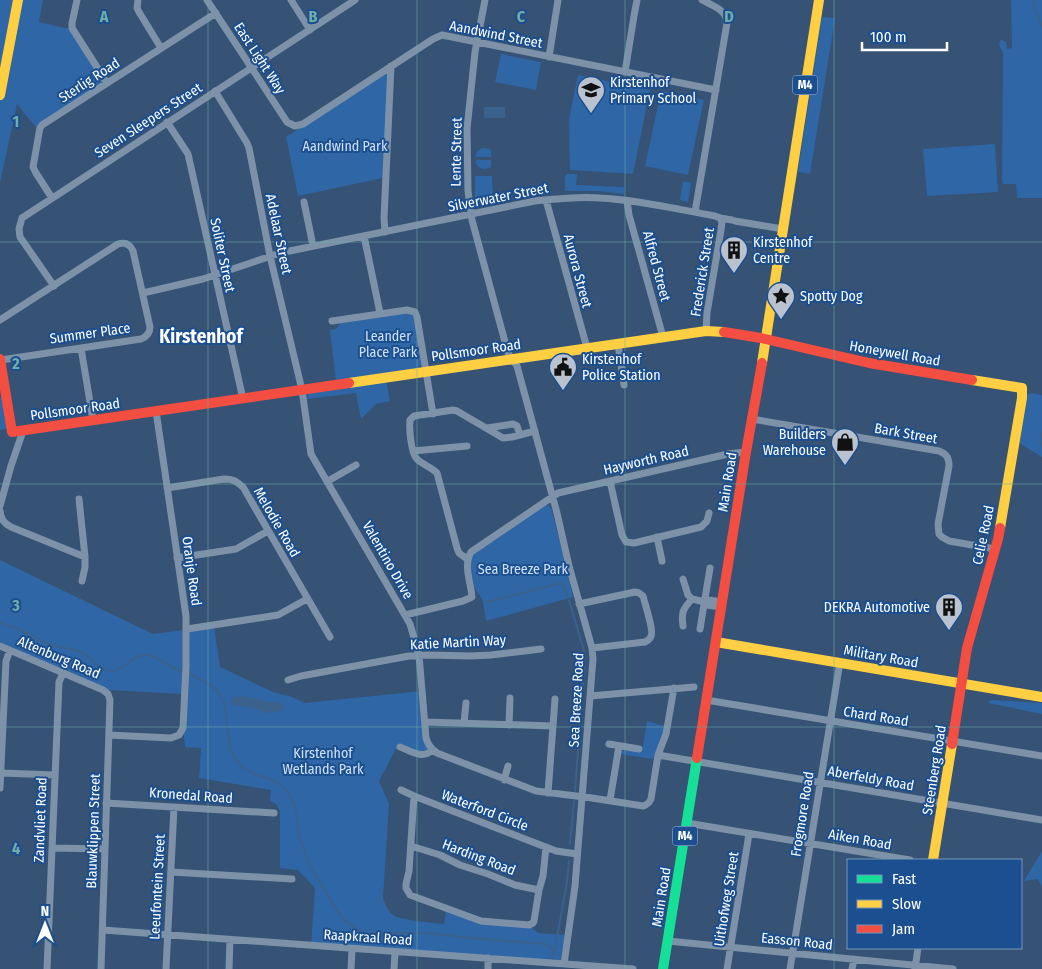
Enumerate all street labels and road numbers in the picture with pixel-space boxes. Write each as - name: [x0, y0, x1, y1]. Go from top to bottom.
- street label: Aandwind Street: [448, 17, 544, 52]
- street label: East Light Way: [230, 19, 289, 98]
- street label: Sterlig Road: [56, 54, 123, 106]
- road number: M4: [792, 76, 818, 94]
- street label: Seven Sleepers Street: [91, 79, 206, 162]
- street label: Lente Street: [447, 117, 466, 187]
- street label: Silverwater Street: [447, 179, 550, 216]
- street label: Adelaar Street: [262, 192, 295, 276]
- street label: Soliter Street: [206, 216, 239, 294]
- street label: Frederick Street: [687, 226, 718, 318]
- street label: Alfred Street: [639, 229, 674, 303]
- street label: Aurora Street: [560, 232, 596, 310]
- street label: Summer Place: [49, 319, 132, 348]
- street label: Pollsmoor Road: [430, 336, 522, 365]
- street label: Honeywell Road: [848, 337, 942, 370]
- street label: Pollsmoor Road: [29, 395, 121, 424]
- street label: Bark Street: [873, 420, 939, 447]
- street label: Hayworth Road: [602, 442, 690, 479]
- street label: Main Road: [714, 451, 741, 513]
- street label: Melodie Road: [250, 484, 303, 560]
- street label: Celie Road: [969, 504, 998, 566]
- street label: Valentino Drive: [358, 518, 417, 602]
- street label: Oranje Road: [178, 535, 205, 607]
- street label: Katie Martin Way: [410, 631, 507, 653]
- street label: Altenburg Road: [15, 632, 103, 682]
- street label: Military Road: [842, 642, 920, 671]
- street label: Sea Breeze Road: [566, 652, 587, 748]
- street label: Chard Road: [842, 703, 910, 730]
- street label: Steenberg Road: [919, 724, 950, 816]
- street label: Aberfeldy Road: [826, 763, 915, 794]
- street label: Frogmore Road: [787, 770, 818, 858]
- street label: Blauwklippen Street: [83, 773, 104, 889]
- street label: Zandvliet Road: [31, 777, 50, 863]
- street label: Kronedal Road: [149, 784, 233, 807]
- street label: Waterford Circle: [439, 786, 531, 835]
- road number: M4: [672, 826, 698, 846]
- street label: Aiken Road: [827, 826, 893, 853]
- street label: Leeufontein Street: [146, 833, 169, 940]
- street label: Harding Road: [440, 836, 518, 879]
- street label: Uithofweg Street: [711, 850, 742, 948]
- street label: Main Road: [648, 866, 675, 928]
- street label: Raapkraal Road: [323, 926, 413, 949]
- street label: Easson Road: [760, 929, 834, 954]

